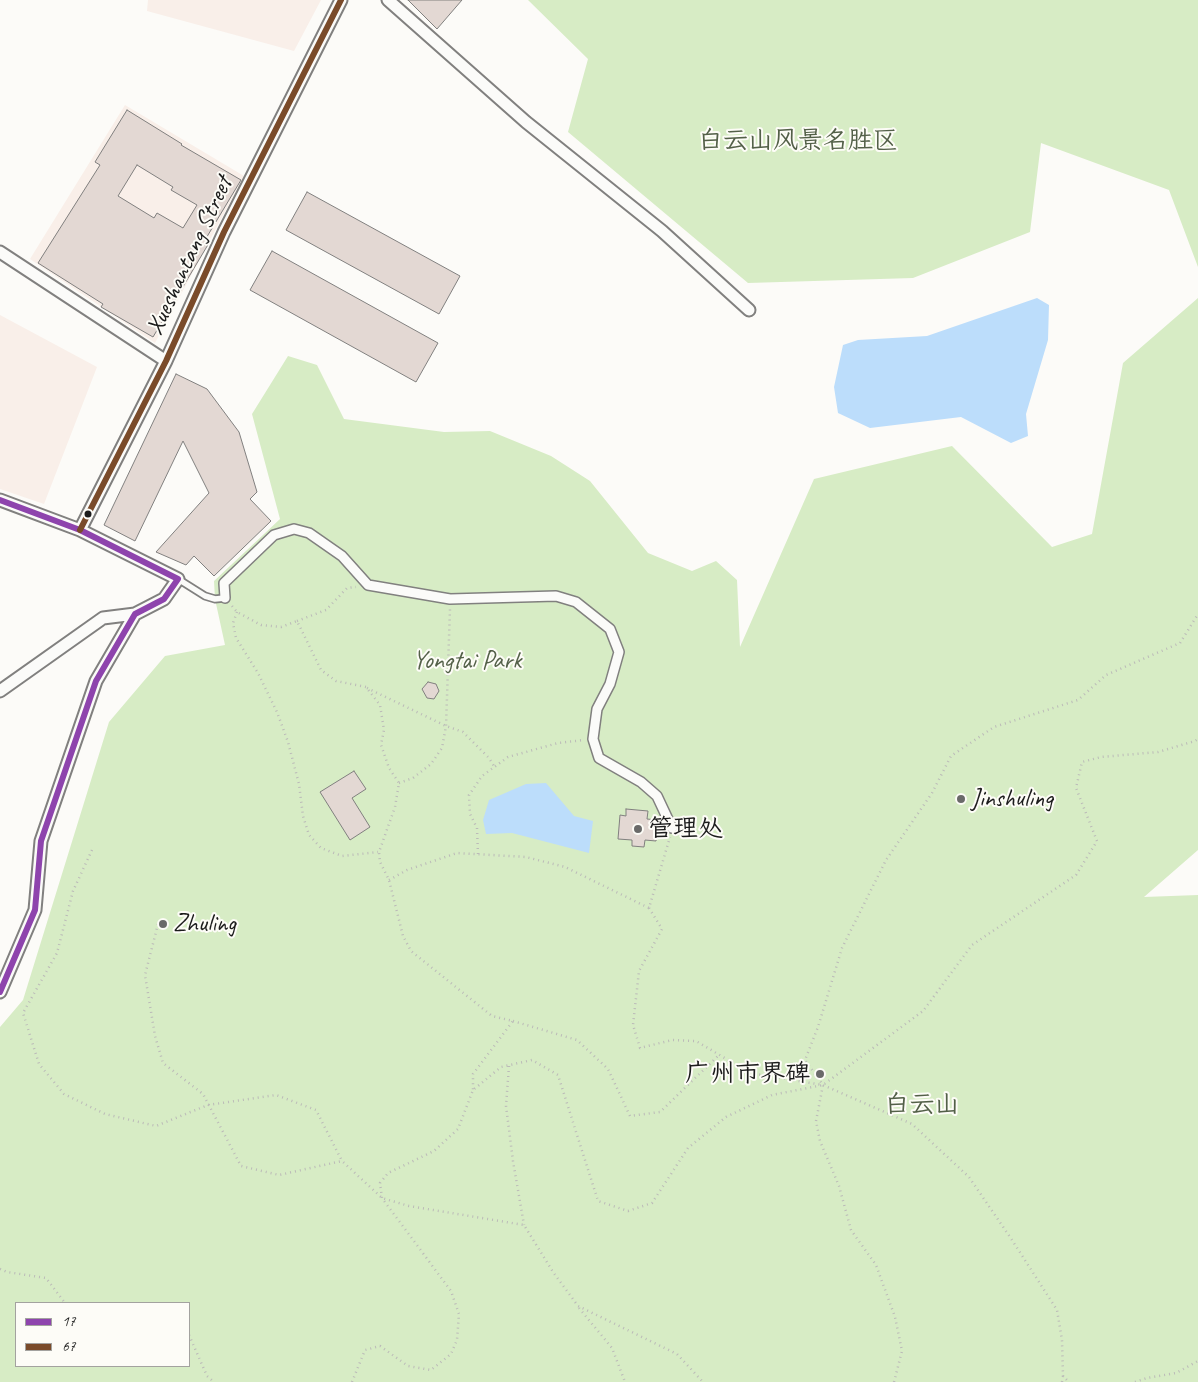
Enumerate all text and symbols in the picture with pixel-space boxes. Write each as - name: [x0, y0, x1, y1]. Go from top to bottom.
- park label: 白云山风景名胜区: [698, 126, 898, 156]
- street label: Xueshantang Street: [140, 172, 240, 340]
- unlabelled marker: [83, 509, 93, 519]
- park label: Yongtai Park: [413, 646, 521, 676]
- place label: Jinshuling: [971, 784, 1053, 814]
- marker: Jinshuling: [955, 793, 967, 805]
- place label: 管理处: [648, 814, 723, 844]
- marker: 管理处: [632, 823, 644, 835]
- place label: Zhuling: [173, 909, 236, 939]
- marker: Zhuling: [157, 918, 169, 930]
- place label: 广州市界碑: [685, 1059, 810, 1089]
- marker: 广州市界碑: [814, 1068, 826, 1080]
- park label: 白云山: [885, 1090, 959, 1120]
- legend: [15, 1302, 190, 1367]
- text: 17: [62, 1312, 76, 1331]
- text: 67: [62, 1337, 76, 1356]

